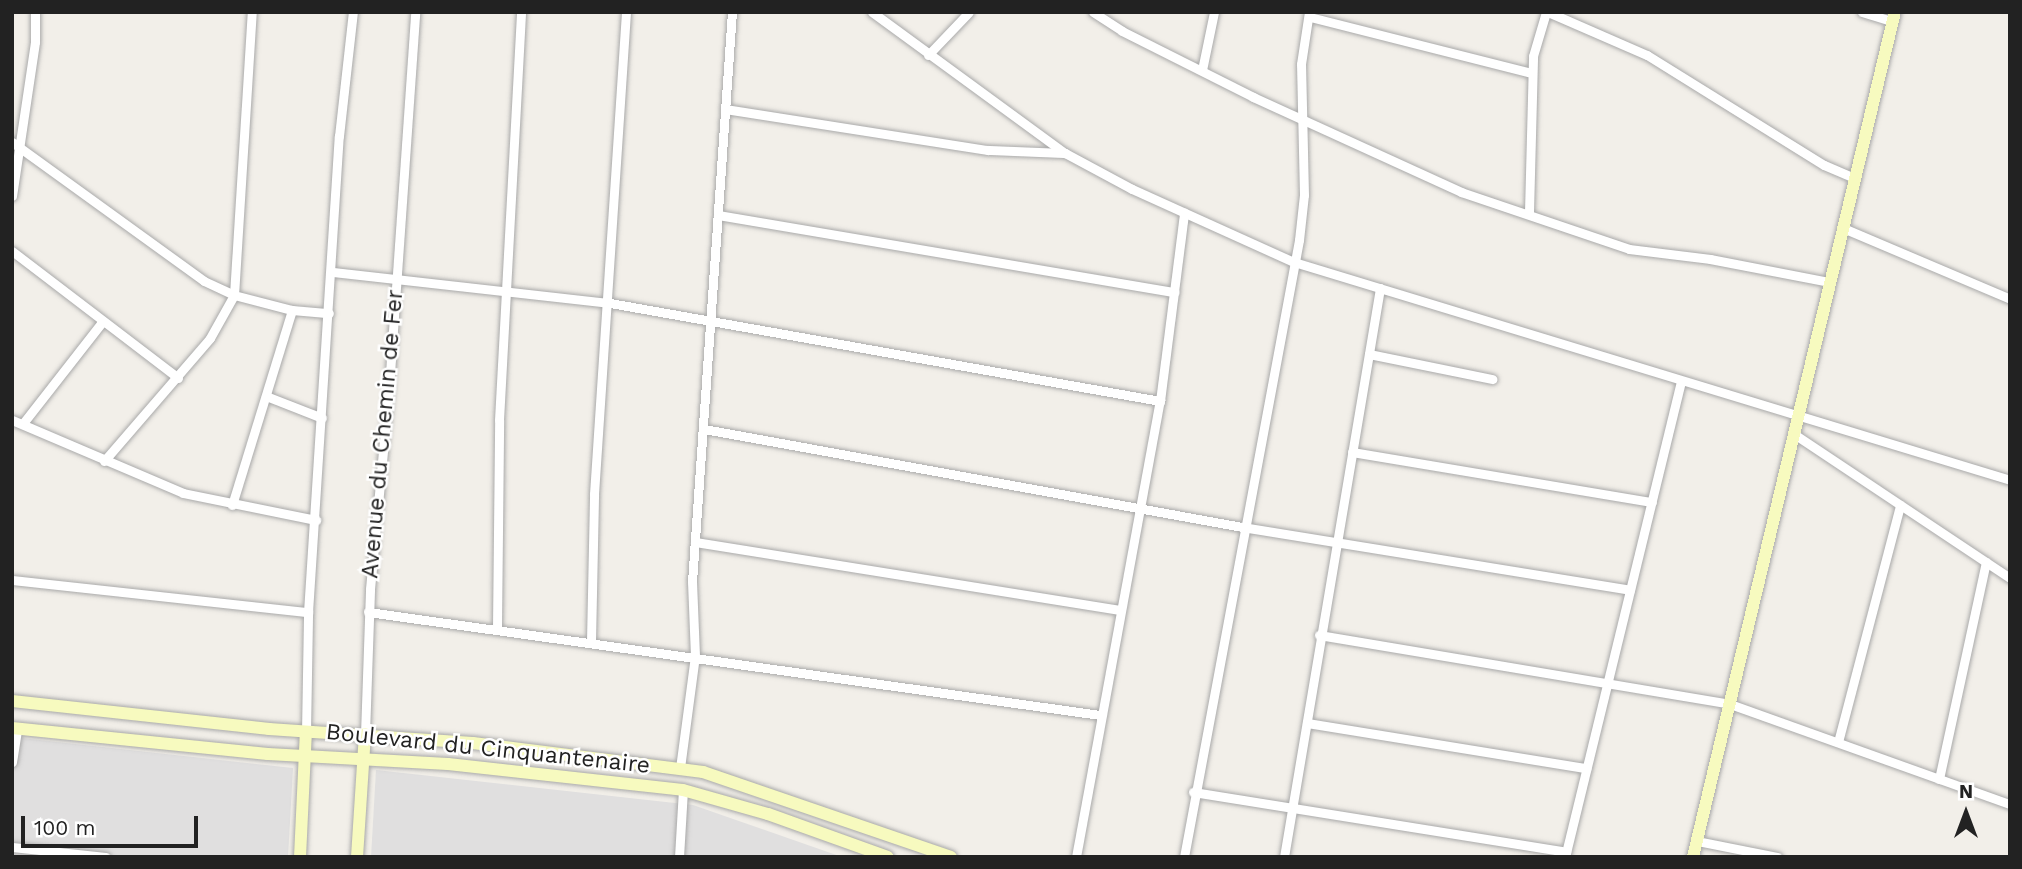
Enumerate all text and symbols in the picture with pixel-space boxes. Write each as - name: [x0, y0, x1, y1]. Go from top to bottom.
- street label: Avenue du Chemin de Fer: [357, 288, 409, 580]
- street label: Boulevard du Cinquantenaire: [325, 718, 651, 780]
- north arrow: [1931, 778, 2001, 848]
- text: N: [1959, 780, 1973, 803]
- scale bar: [24, 802, 201, 846]
- text: 100 m: [34, 815, 96, 840]

